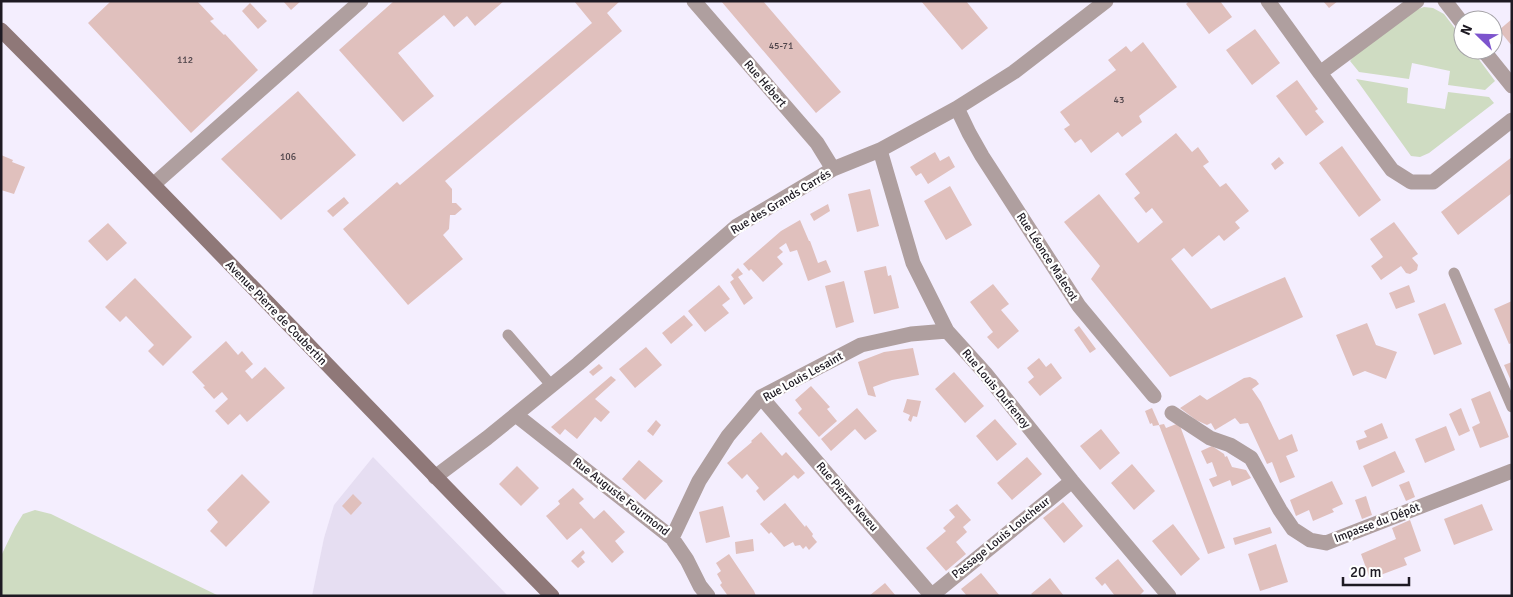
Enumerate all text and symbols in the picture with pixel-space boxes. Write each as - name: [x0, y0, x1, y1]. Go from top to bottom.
- north arrow: [1453, 10, 1503, 60]
- text: N: [1457, 22, 1476, 38]
- house number: 45-71: [769, 40, 793, 52]
- house number: 112: [177, 54, 193, 66]
- street label: Rue Hébert: [740, 57, 790, 111]
- house number: 43: [1114, 94, 1124, 106]
- house number: 106: [280, 151, 296, 163]
- street label: Rue des Grands Carrés: [728, 166, 834, 238]
- street label: Rue Léonce Malecot: [1013, 210, 1081, 304]
- street label: Avenue Pierre de Coubertin: [222, 258, 330, 368]
- street label: Rue Louis Dufrenoy: [958, 346, 1034, 432]
- street label: Rue Louis Lesaint: [760, 349, 846, 405]
- street label: Rue Auguste Fourmond: [570, 455, 672, 539]
- street label: Rue Pierre Neveu: [813, 459, 881, 535]
- street label: Passage Louis Loucheur: [949, 493, 1054, 582]
- street label: Impasse du Dépôt: [1332, 500, 1422, 546]
- scale bar: [1343, 554, 1409, 586]
- text: 20 m: [1350, 563, 1381, 581]

